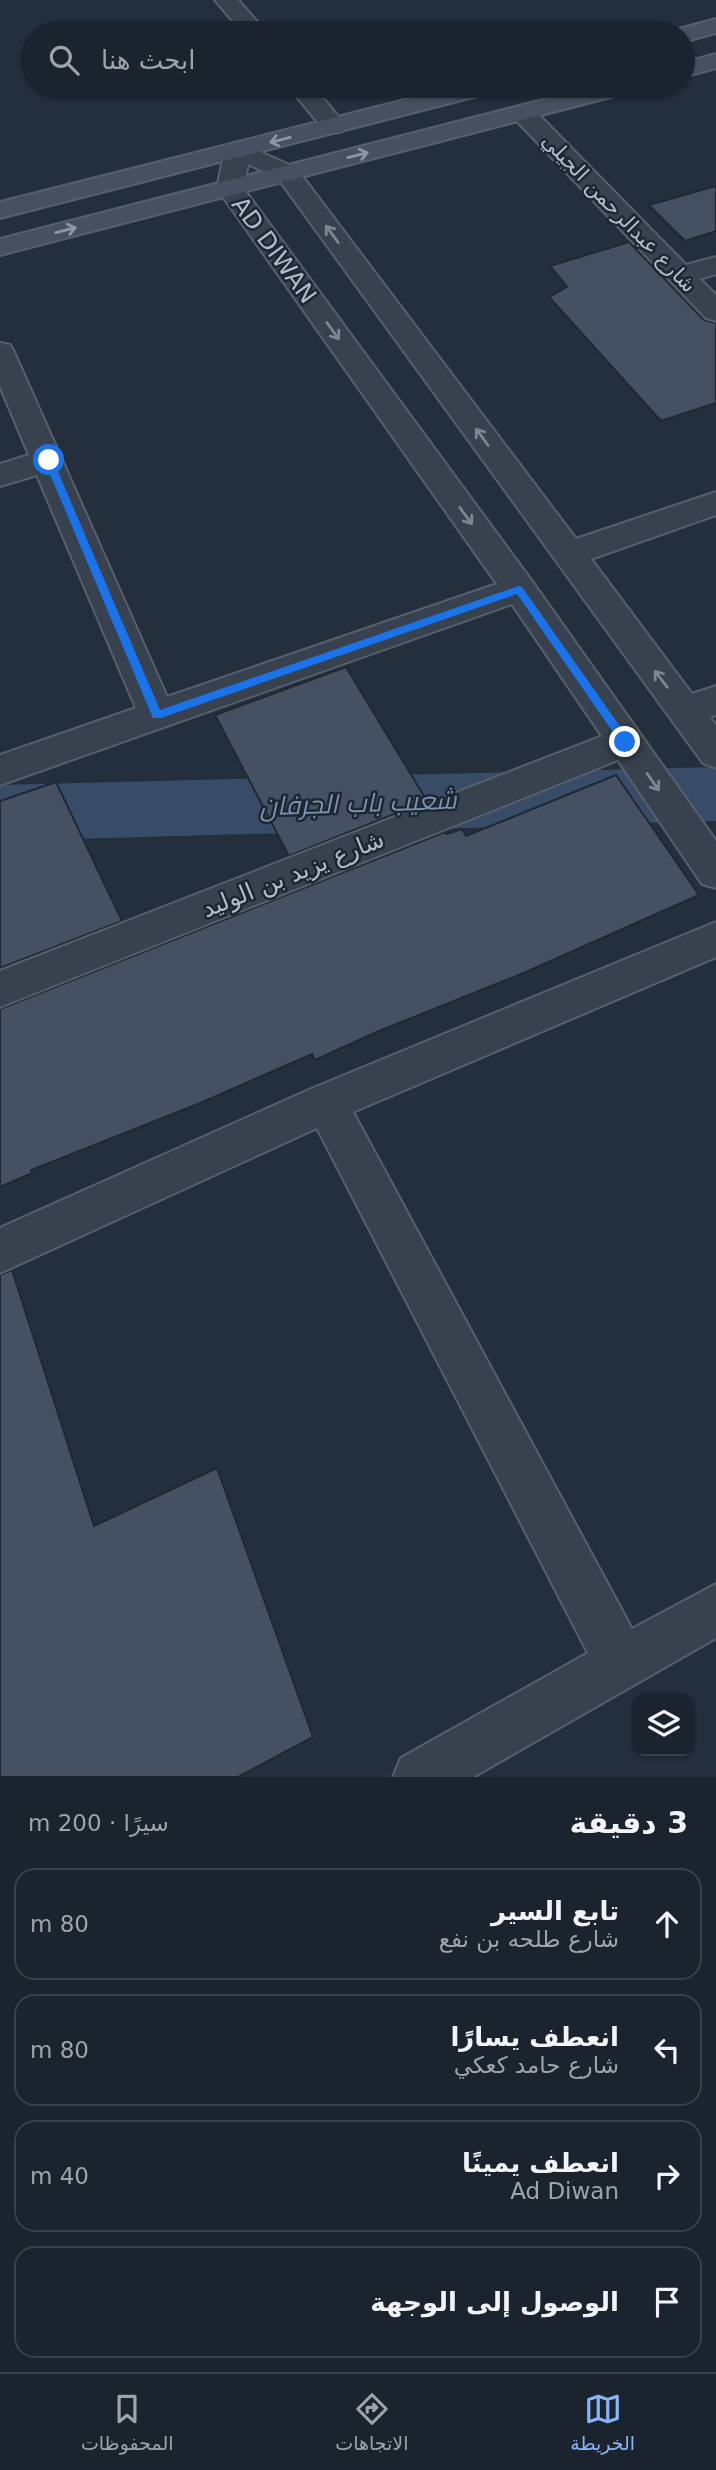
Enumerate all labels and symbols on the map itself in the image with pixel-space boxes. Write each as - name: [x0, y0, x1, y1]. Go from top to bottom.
- street label: شارع عبدالرحمن الجيلي: [537, 129, 701, 297]
- one-way arrow: [269, 134, 292, 147]
- one-way arrow: [346, 148, 369, 161]
- street label: AD DIWAN: [226, 191, 322, 309]
- one-way arrow: [54, 223, 77, 236]
- one-way arrow: [325, 225, 339, 244]
- one-way arrow: [325, 321, 340, 340]
- one-way arrow: [474, 428, 489, 446]
- route start: [33, 444, 64, 475]
- one-way arrow: [459, 506, 473, 525]
- one-way arrow: [653, 670, 668, 688]
- route end: [609, 726, 640, 757]
- one-way arrow: [646, 772, 660, 791]
- water label: شعيب باب الجرفان: [259, 785, 457, 822]
- street label: شارع يزيد بن الوليد: [198, 825, 388, 923]

